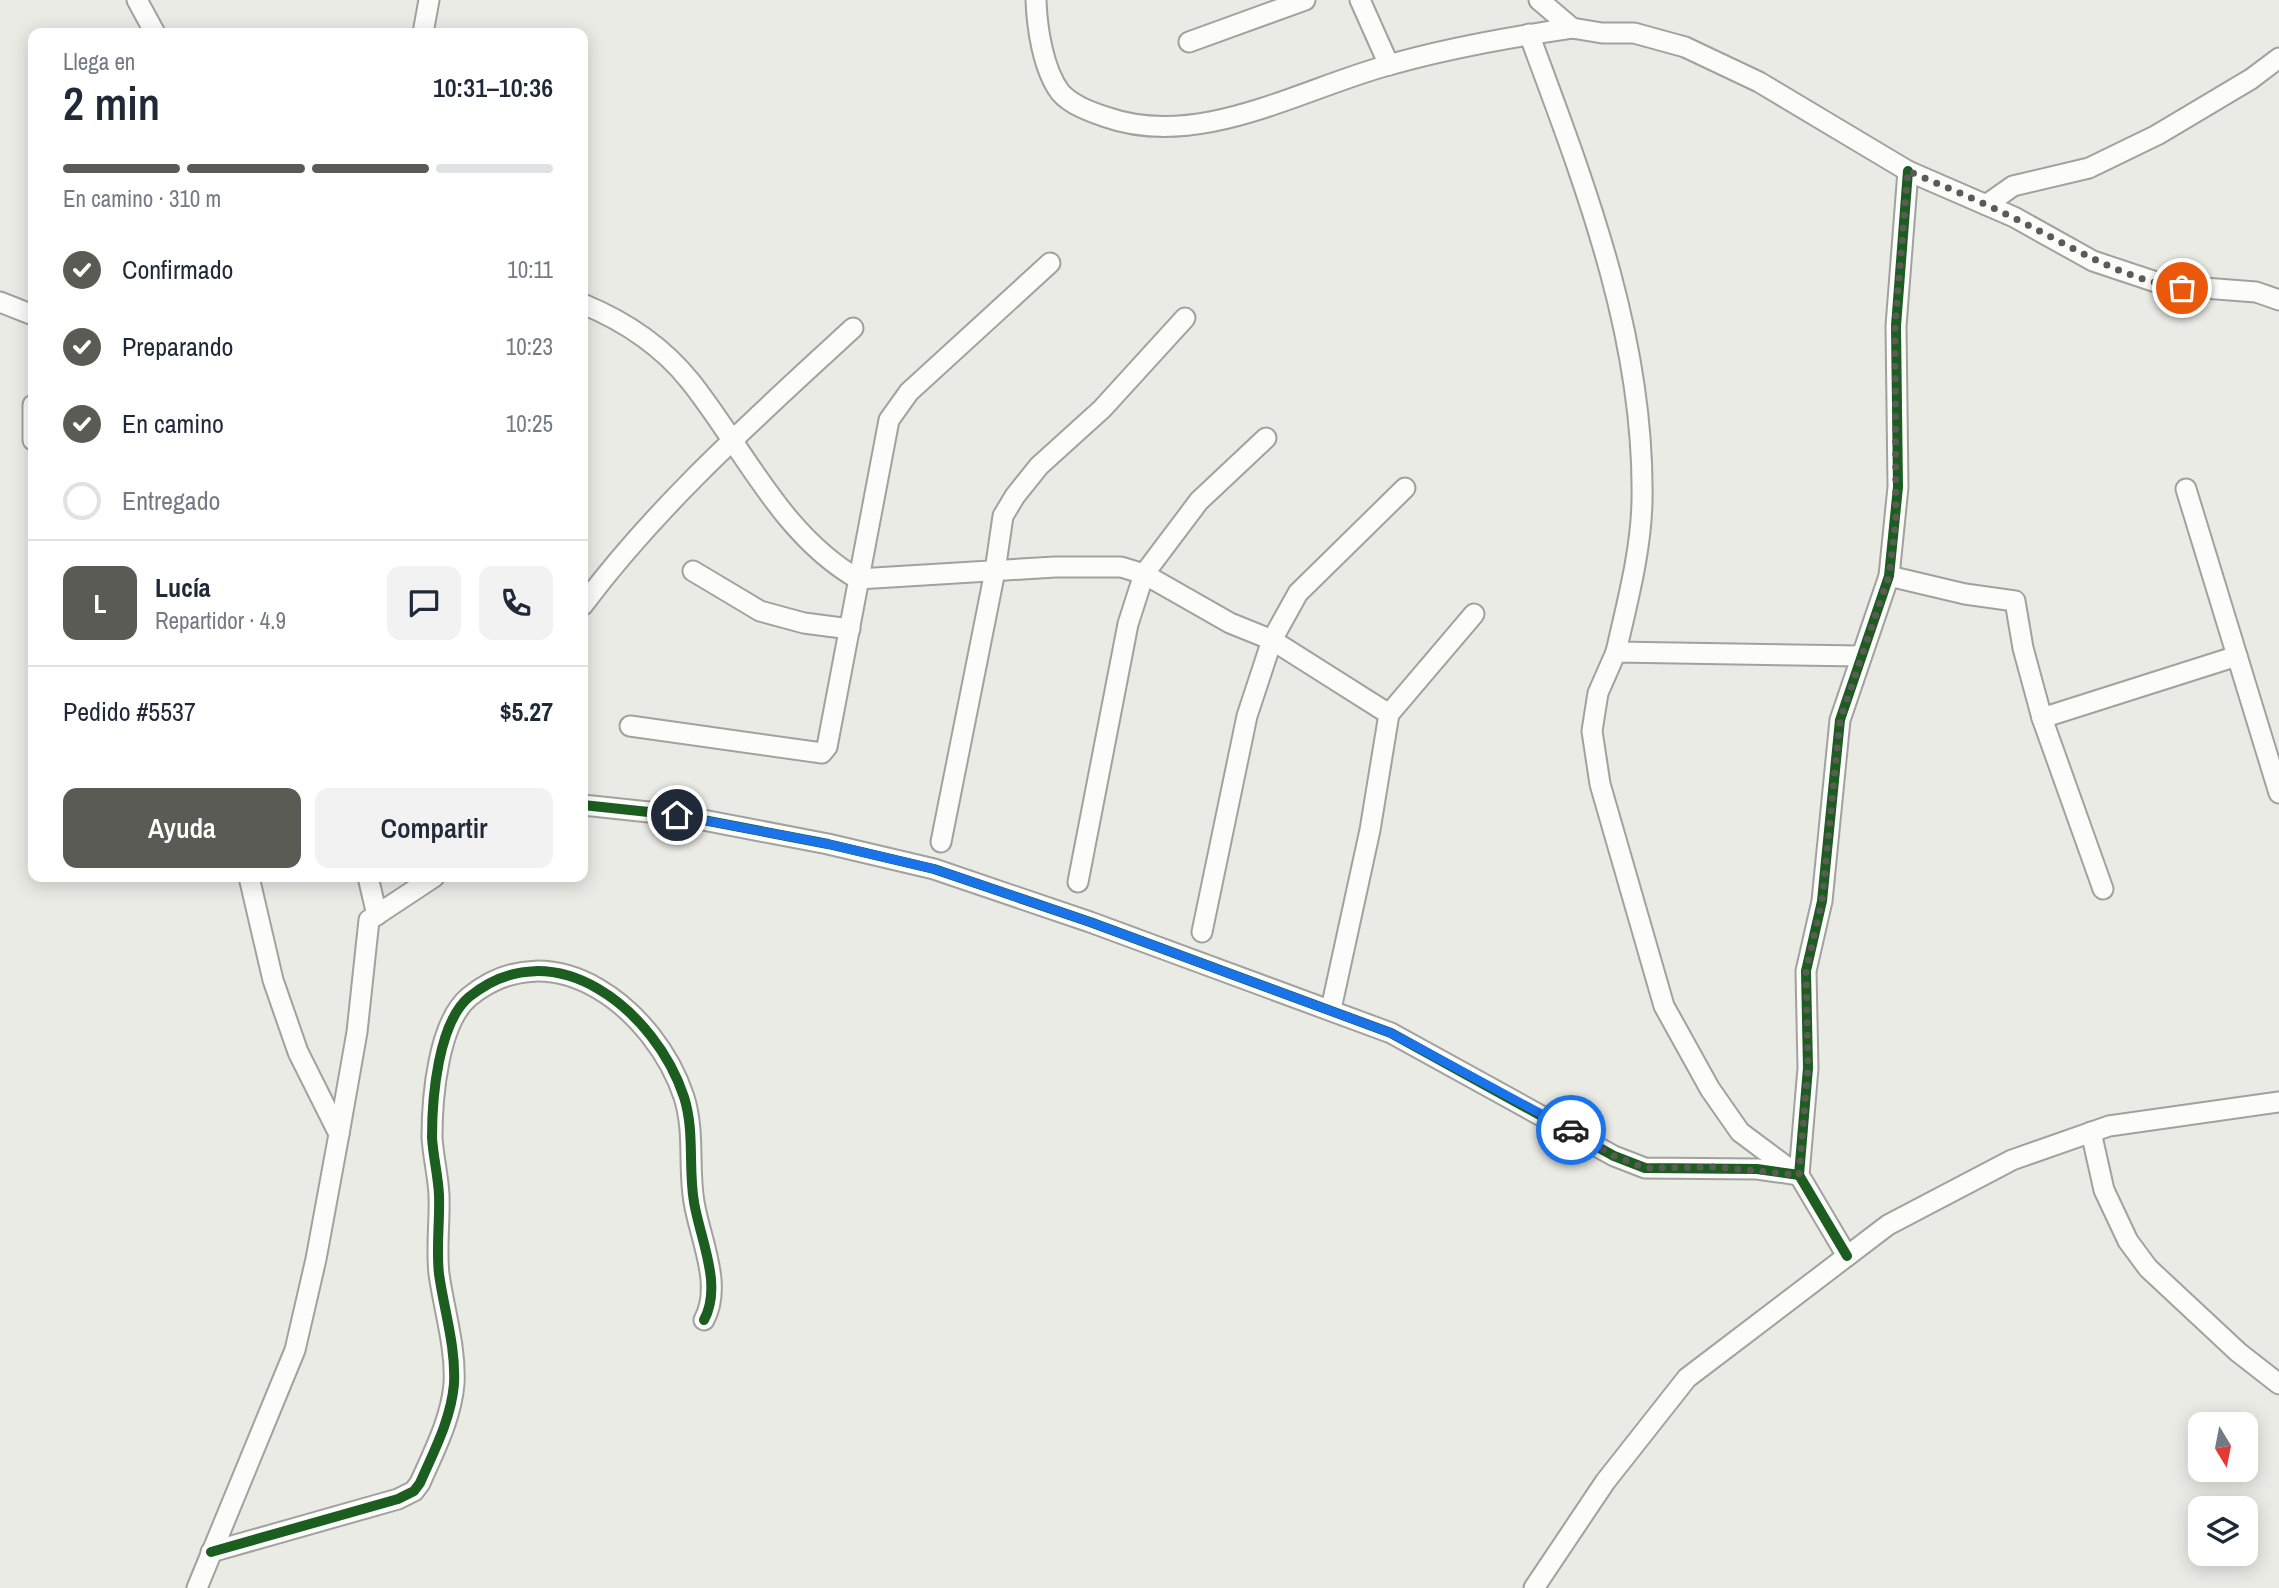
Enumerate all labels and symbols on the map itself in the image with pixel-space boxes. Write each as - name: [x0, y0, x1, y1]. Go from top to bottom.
- pin: [2152, 258, 2212, 318]
- pin: [647, 785, 707, 845]
- courier: [1536, 1095, 1606, 1165]
- north arrow: [2188, 1412, 2258, 1482]

